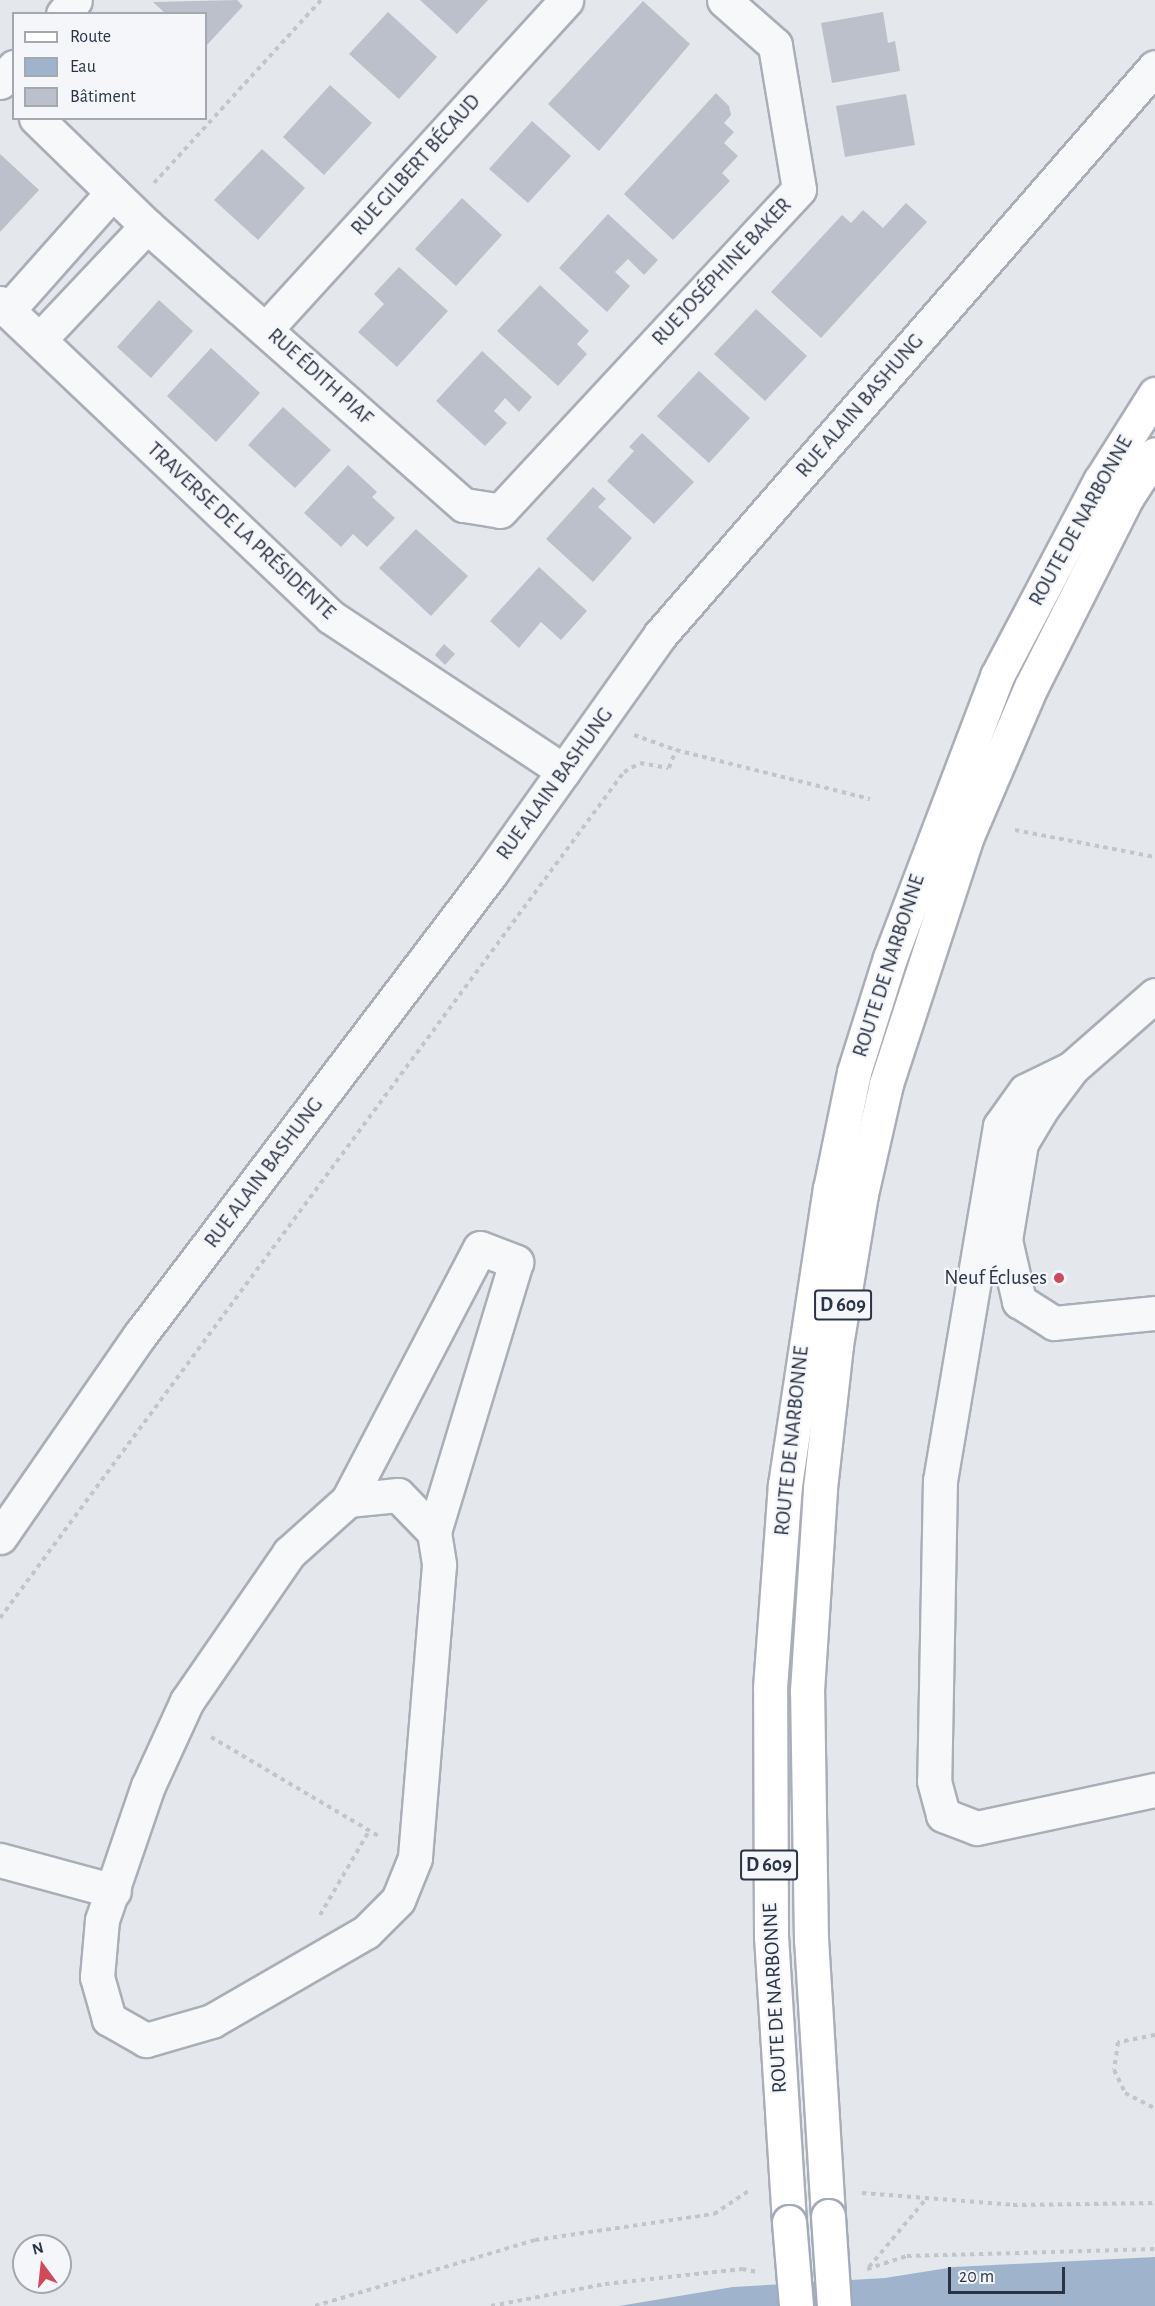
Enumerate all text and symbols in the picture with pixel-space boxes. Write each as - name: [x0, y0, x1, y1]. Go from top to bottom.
- legend: [12, 12, 207, 120]
- text: Route: [70, 28, 111, 46]
- text: Eau: [70, 58, 96, 76]
- text: Bâtiment: [70, 88, 136, 106]
- street label: RUE GILBERT BÉCAUD: [346, 89, 486, 241]
- street label: RUE JOSÉPHINE BAKER: [647, 193, 797, 351]
- street label: RUE ÉDITH PIAF: [262, 323, 378, 431]
- street label: RUE ALAIN BASHUNG: [791, 329, 929, 483]
- street label: ROUTE DE NARBONNE: [1024, 432, 1138, 610]
- street label: TRAVERSE DE LA PRÉSIDENTE: [141, 437, 341, 625]
- street label: RUE ALAIN BASHUNG: [491, 703, 619, 865]
- street label: ROUTE DE NARBONNE: [848, 872, 930, 1060]
- street label: RUE ALAIN BASHUNG: [199, 1093, 329, 1253]
- place label: Neuf Écluses: [944, 1265, 1047, 1291]
- marker: Neuf Écluses: [1052, 1271, 1066, 1285]
- road number: D 609: [813, 1288, 873, 1322]
- street label: ROUTE DE NARBONNE: [770, 1345, 814, 1537]
- road number: D 609: [739, 1848, 799, 1882]
- street label: ROUTE DE NARBONNE: [757, 1902, 793, 2094]
- north arrow: [12, 2234, 72, 2294]
- text: N: [30, 2239, 45, 2258]
- scale bar: [951, 2255, 1068, 2293]
- text: 20 m: [959, 2268, 994, 2286]

